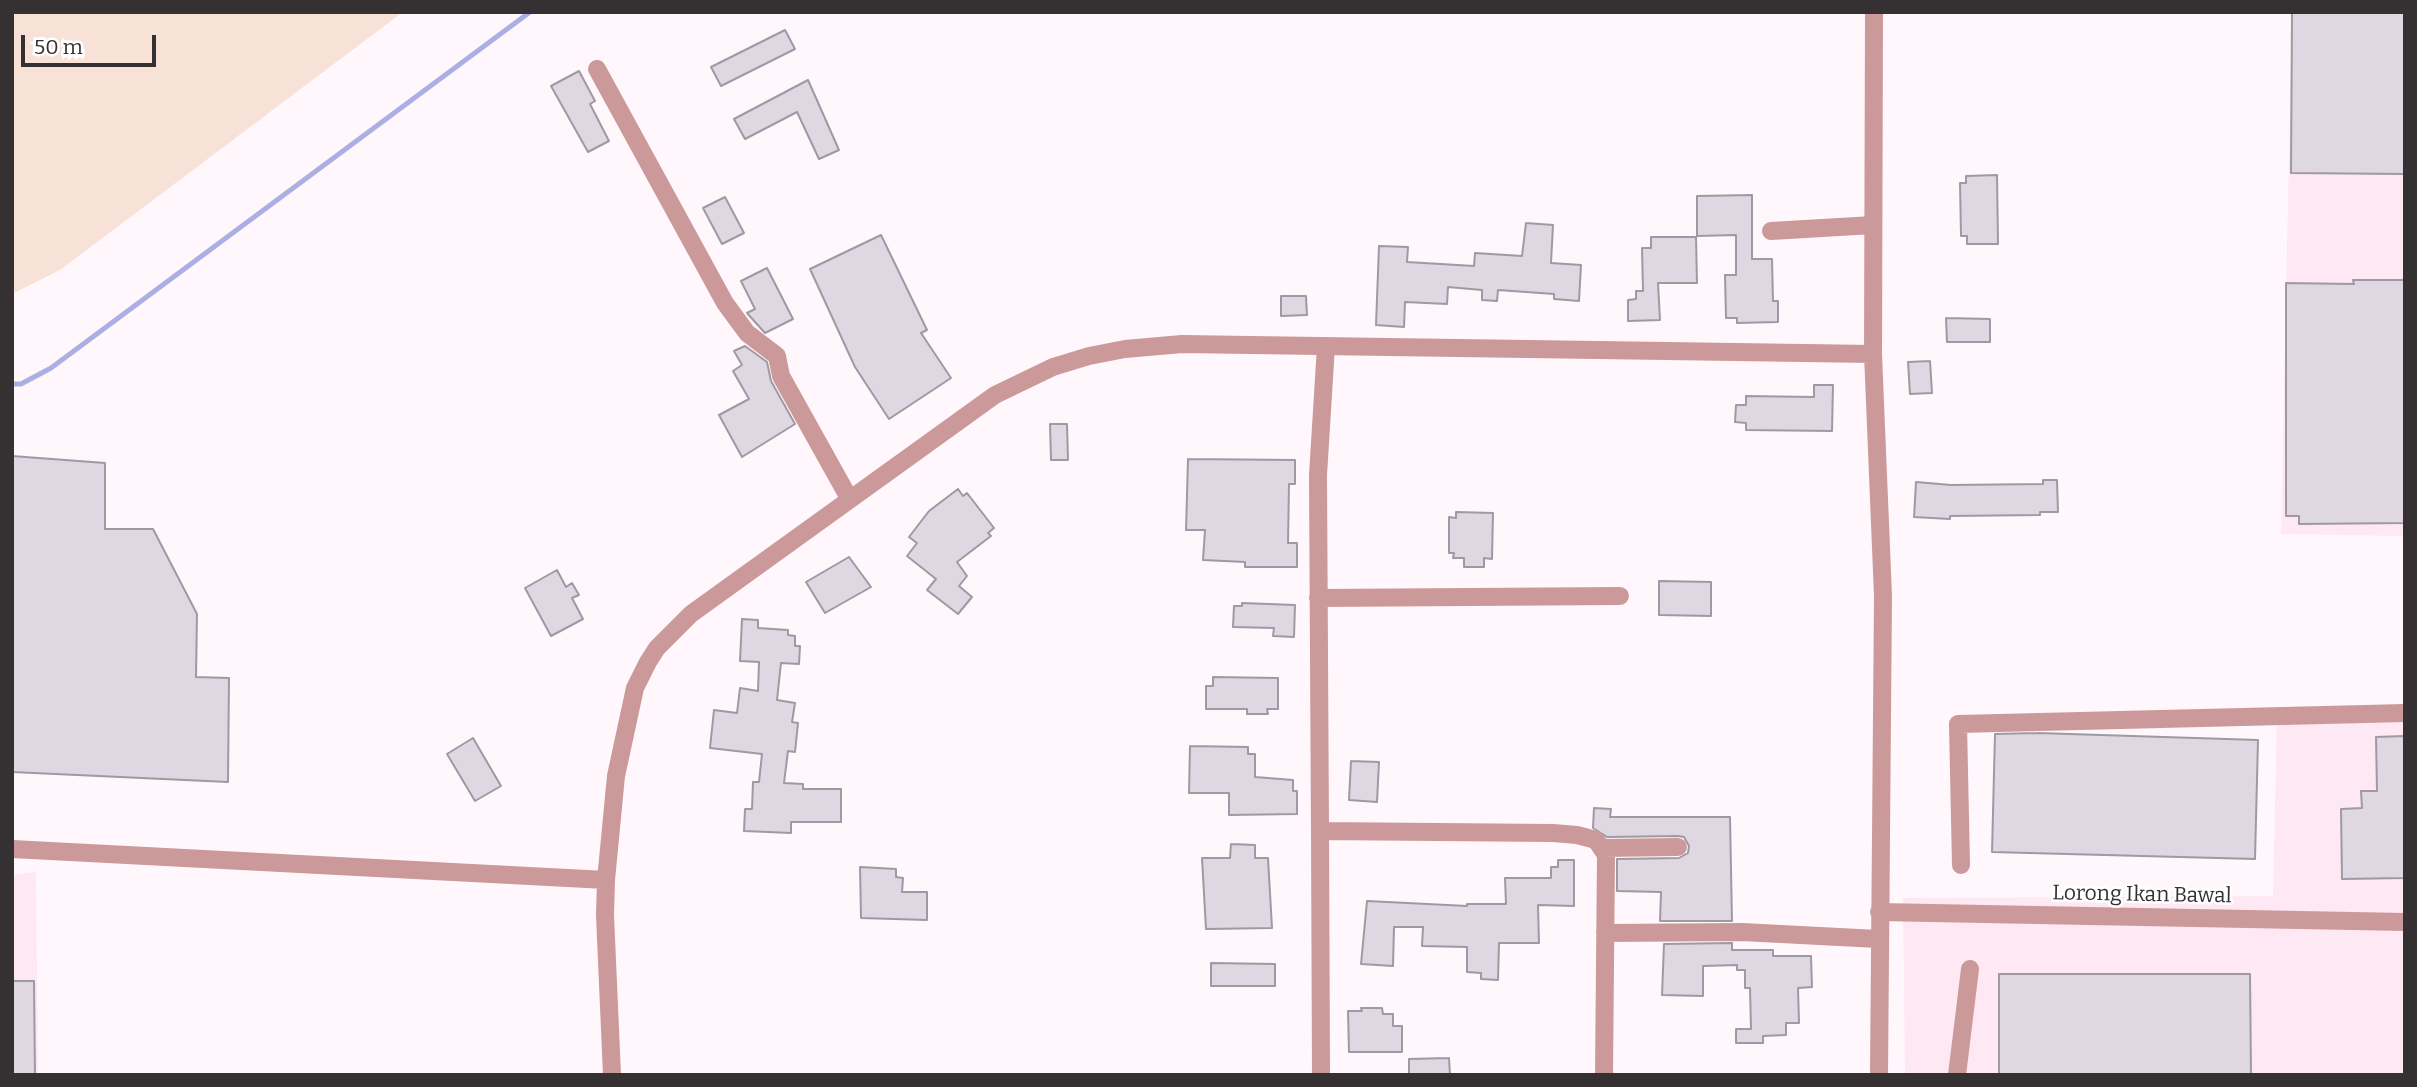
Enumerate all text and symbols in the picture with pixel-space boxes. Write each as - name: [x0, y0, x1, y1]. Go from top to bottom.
- scale bar: [24, 21, 159, 65]
- text: 50 m: [34, 34, 83, 60]
- street label: Lorong Ikan Bawal: [2052, 881, 2232, 909]

